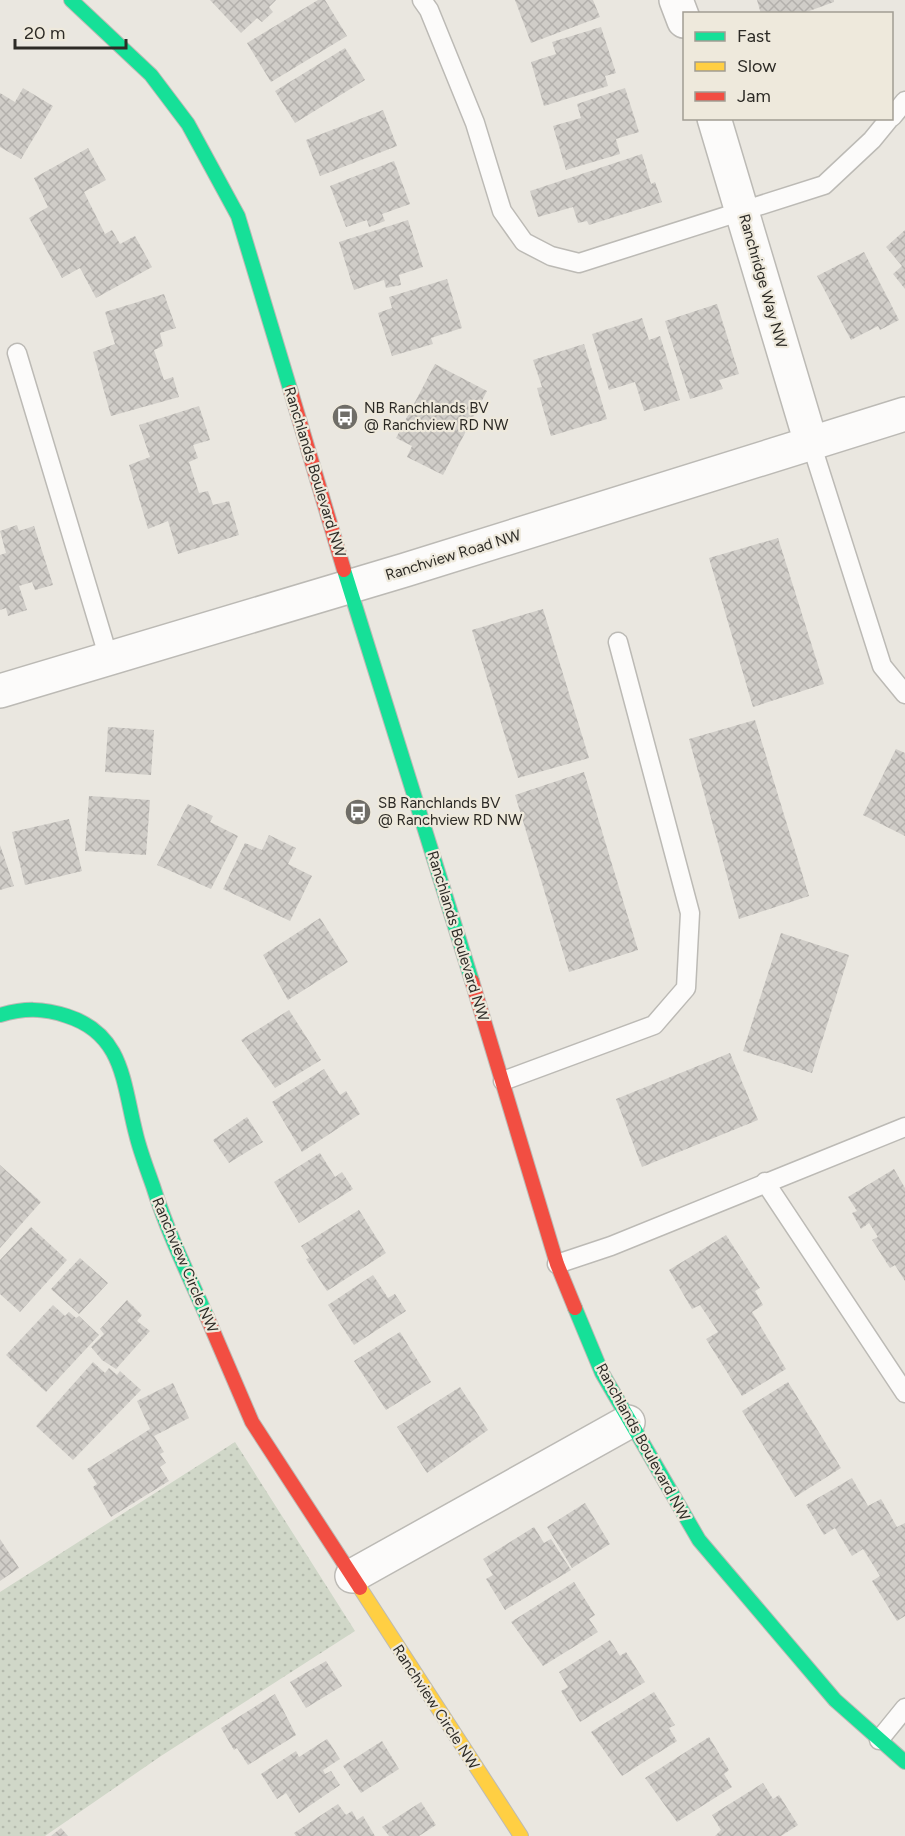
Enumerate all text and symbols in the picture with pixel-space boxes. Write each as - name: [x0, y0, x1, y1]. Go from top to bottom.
- scale bar: [15, 12, 126, 50]
- legend: [683, 12, 893, 120]
- text: 20 m: [24, 22, 65, 44]
- text: Fast: [737, 25, 771, 47]
- text: Slow: [737, 55, 776, 77]
- text: Jam: [737, 85, 771, 107]
- street label: Ranchridge Way NW: [735, 212, 791, 351]
- street label: Ranchlands Boulevard NW: [281, 385, 350, 560]
- place label: NB Ranchlands BV @ Ranchview RD NW: [364, 399, 509, 434]
- bus stop icon: NB Ranchlands BV @ Ranchview RD NW: [330, 402, 360, 432]
- street label: Ranchview Road NW: [383, 526, 524, 584]
- place label: SB Ranchlands BV @ Ranchview RD NW: [378, 794, 523, 829]
- bus stop icon: SB Ranchlands BV @ Ranchview RD NW: [343, 797, 373, 827]
- street label: Ranchlands Boulevard NW: [424, 849, 493, 1024]
- street label: Ranchview Circle NW: [148, 1195, 222, 1336]
- street label: Ranchlands Boulevard NW: [592, 1360, 694, 1524]
- street label: Ranchview Circle NW: [389, 1641, 483, 1773]

